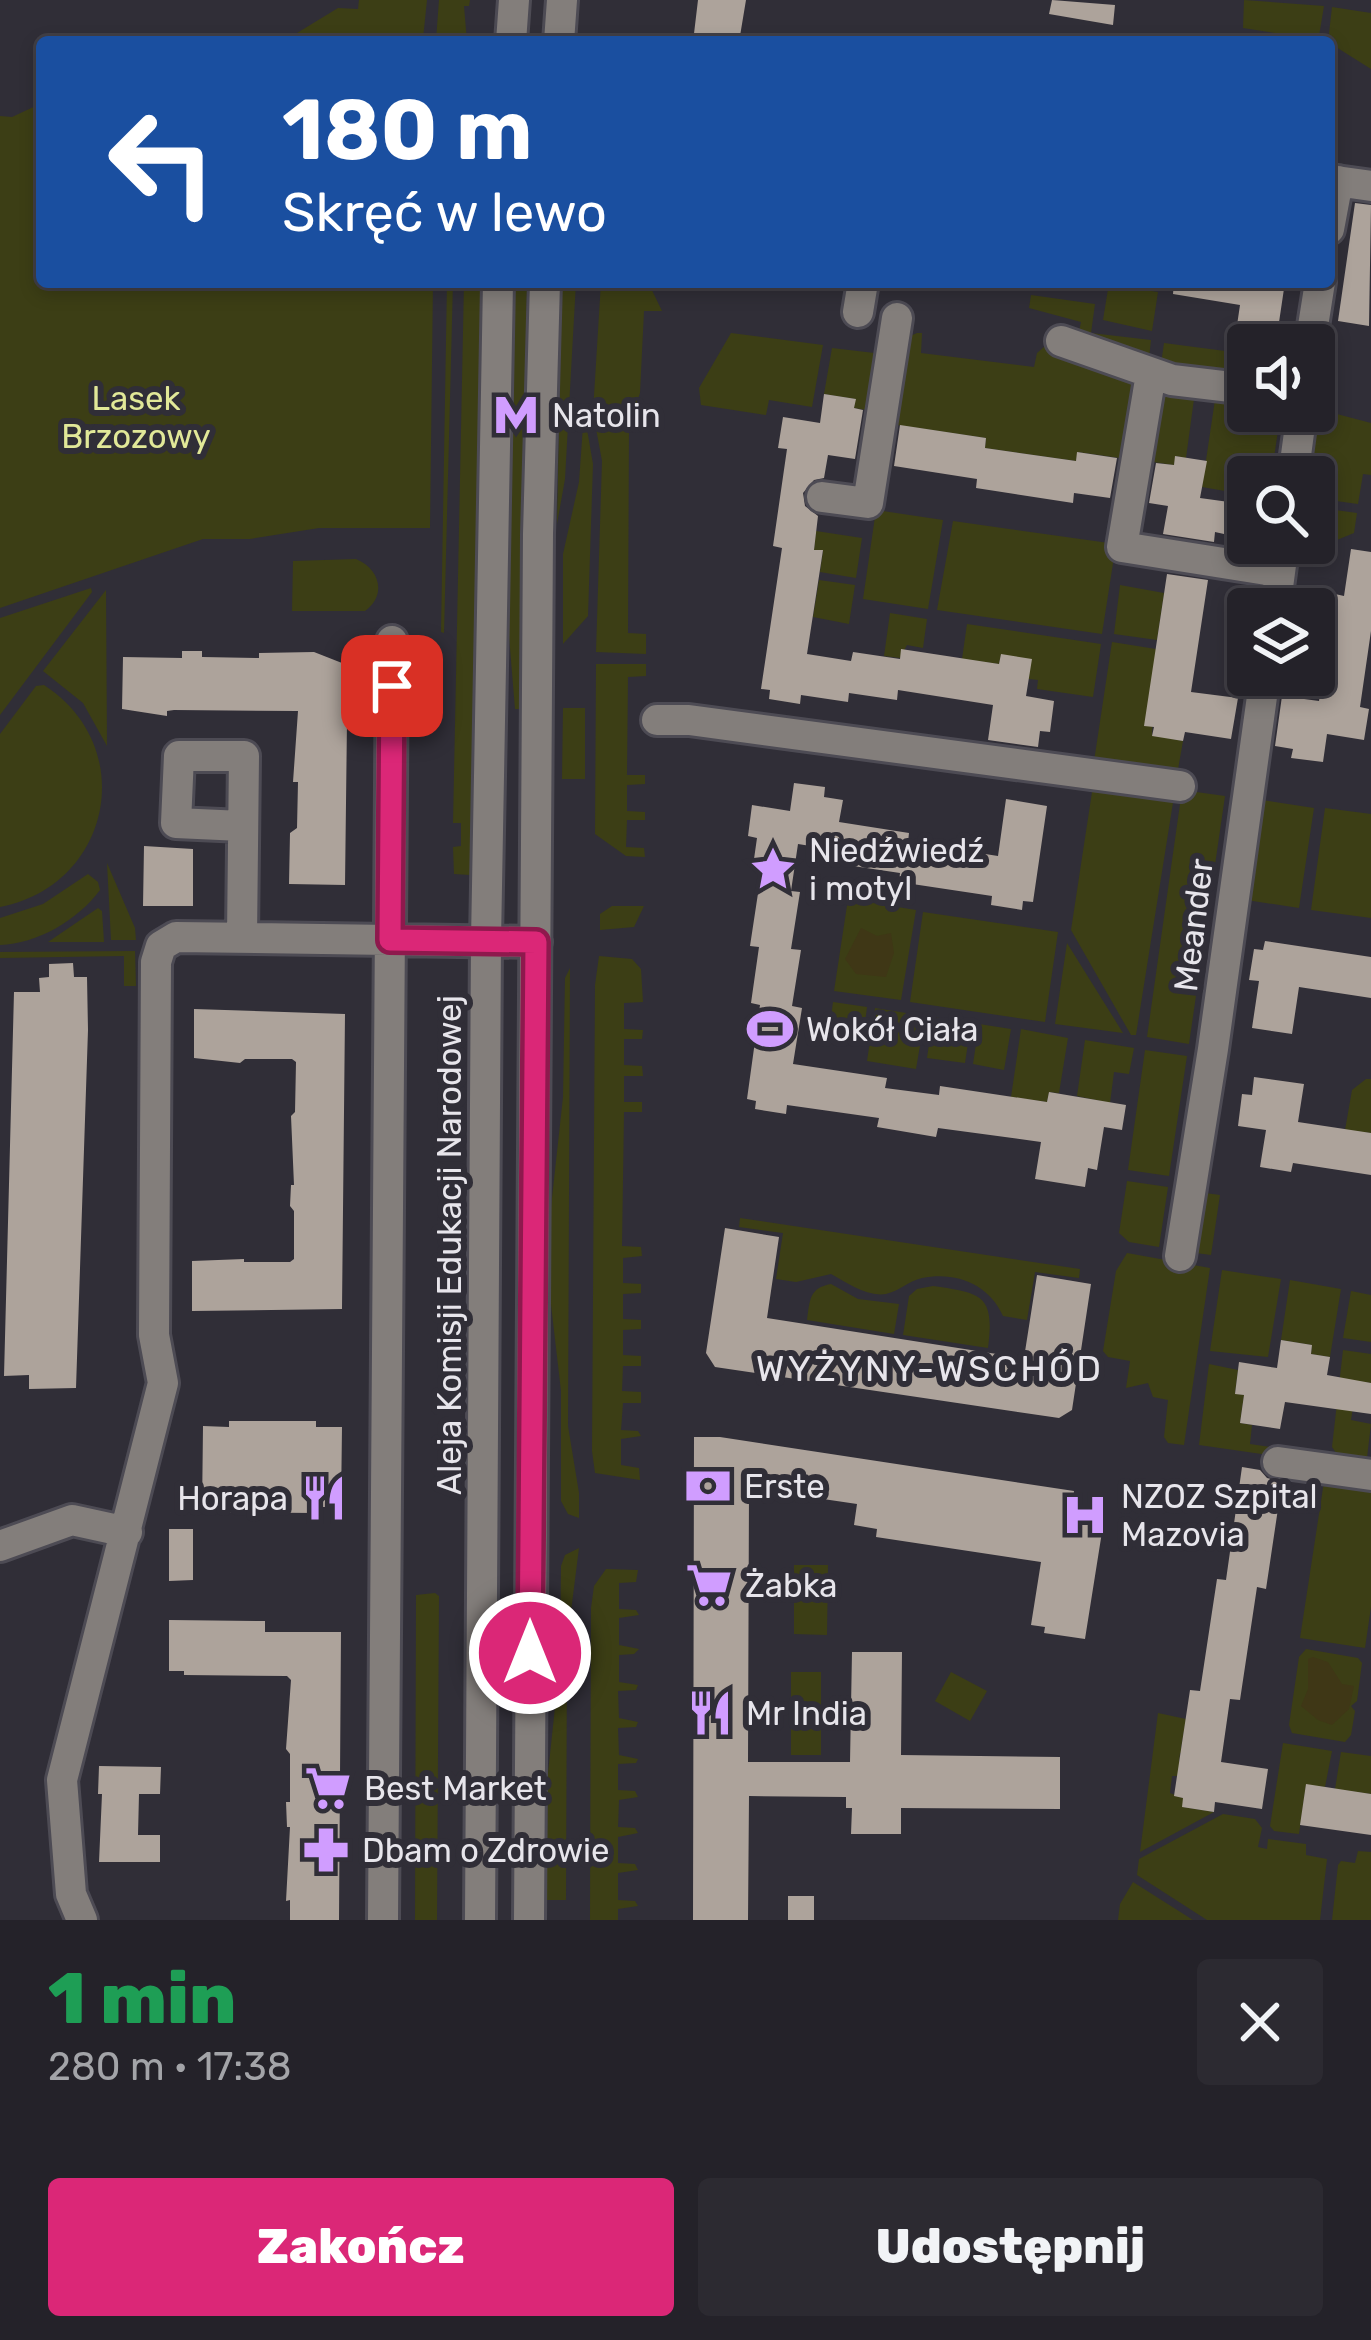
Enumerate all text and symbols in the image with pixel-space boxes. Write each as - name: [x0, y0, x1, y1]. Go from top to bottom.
- text: 180 m: [282, 80, 533, 180]
- icon: left: [84, 84, 240, 240]
- text: Skręć w lewo: [282, 181, 607, 245]
- map controls: [1227, 324, 1335, 696]
- button: sound: [1227, 324, 1335, 432]
- park label: Lasek Brzozowy: [61, 379, 211, 456]
- metro station icon: Natolin: [491, 390, 541, 440]
- place label: Natolin: [552, 396, 661, 435]
- button: search: [1227, 456, 1335, 564]
- button: layers: [1227, 588, 1335, 696]
- pin: [341, 635, 443, 737]
- icon: arrive: [359, 653, 425, 719]
- place label: Niedźwiedź i motyl: [809, 831, 984, 908]
- place icon: Niedźwiedź i motyl: [748, 844, 798, 894]
- street label: Meander: [1166, 856, 1221, 994]
- street label: Aleja Komisji Edukacji Narodowej: [430, 995, 469, 1495]
- sports icon: Wokół Ciała: [745, 1004, 795, 1054]
- place label: Wokół Ciała: [806, 1010, 979, 1049]
- district label: WYŻYNY-WSCHÓD: [756, 1347, 1104, 1390]
- bank icon: Erste: [683, 1461, 733, 1511]
- place label: Erste: [744, 1467, 825, 1506]
- restaurant icon: Horapa: [299, 1473, 349, 1523]
- place label: NZOZ Szpital Mazovia: [1121, 1477, 1318, 1554]
- place label: Horapa: [177, 1479, 288, 1518]
- hospital icon: NZOZ Szpital Mazovia: [1060, 1490, 1110, 1540]
- supermarket icon: Żabka: [684, 1560, 734, 1610]
- place label: Żabka: [745, 1566, 838, 1605]
- position arrow: [467, 1590, 593, 1716]
- restaurant icon: Mr India: [685, 1688, 735, 1738]
- place label: Mr India: [746, 1694, 867, 1733]
- supermarket icon: Best Market: [303, 1763, 353, 1813]
- place label: Best Market: [364, 1769, 547, 1808]
- pharmacy icon: Dbam o Zdrowie: [301, 1825, 351, 1875]
- place label: Dbam o Zdrowie: [362, 1831, 610, 1870]
- text: 1 min: [48, 1956, 236, 2041]
- button: close: [1197, 1959, 1323, 2085]
- text: 280 m · 17:38: [48, 2044, 292, 2090]
- button: Zakończ: [48, 2178, 674, 2316]
- button: Udostępnij: [698, 2178, 1323, 2316]

